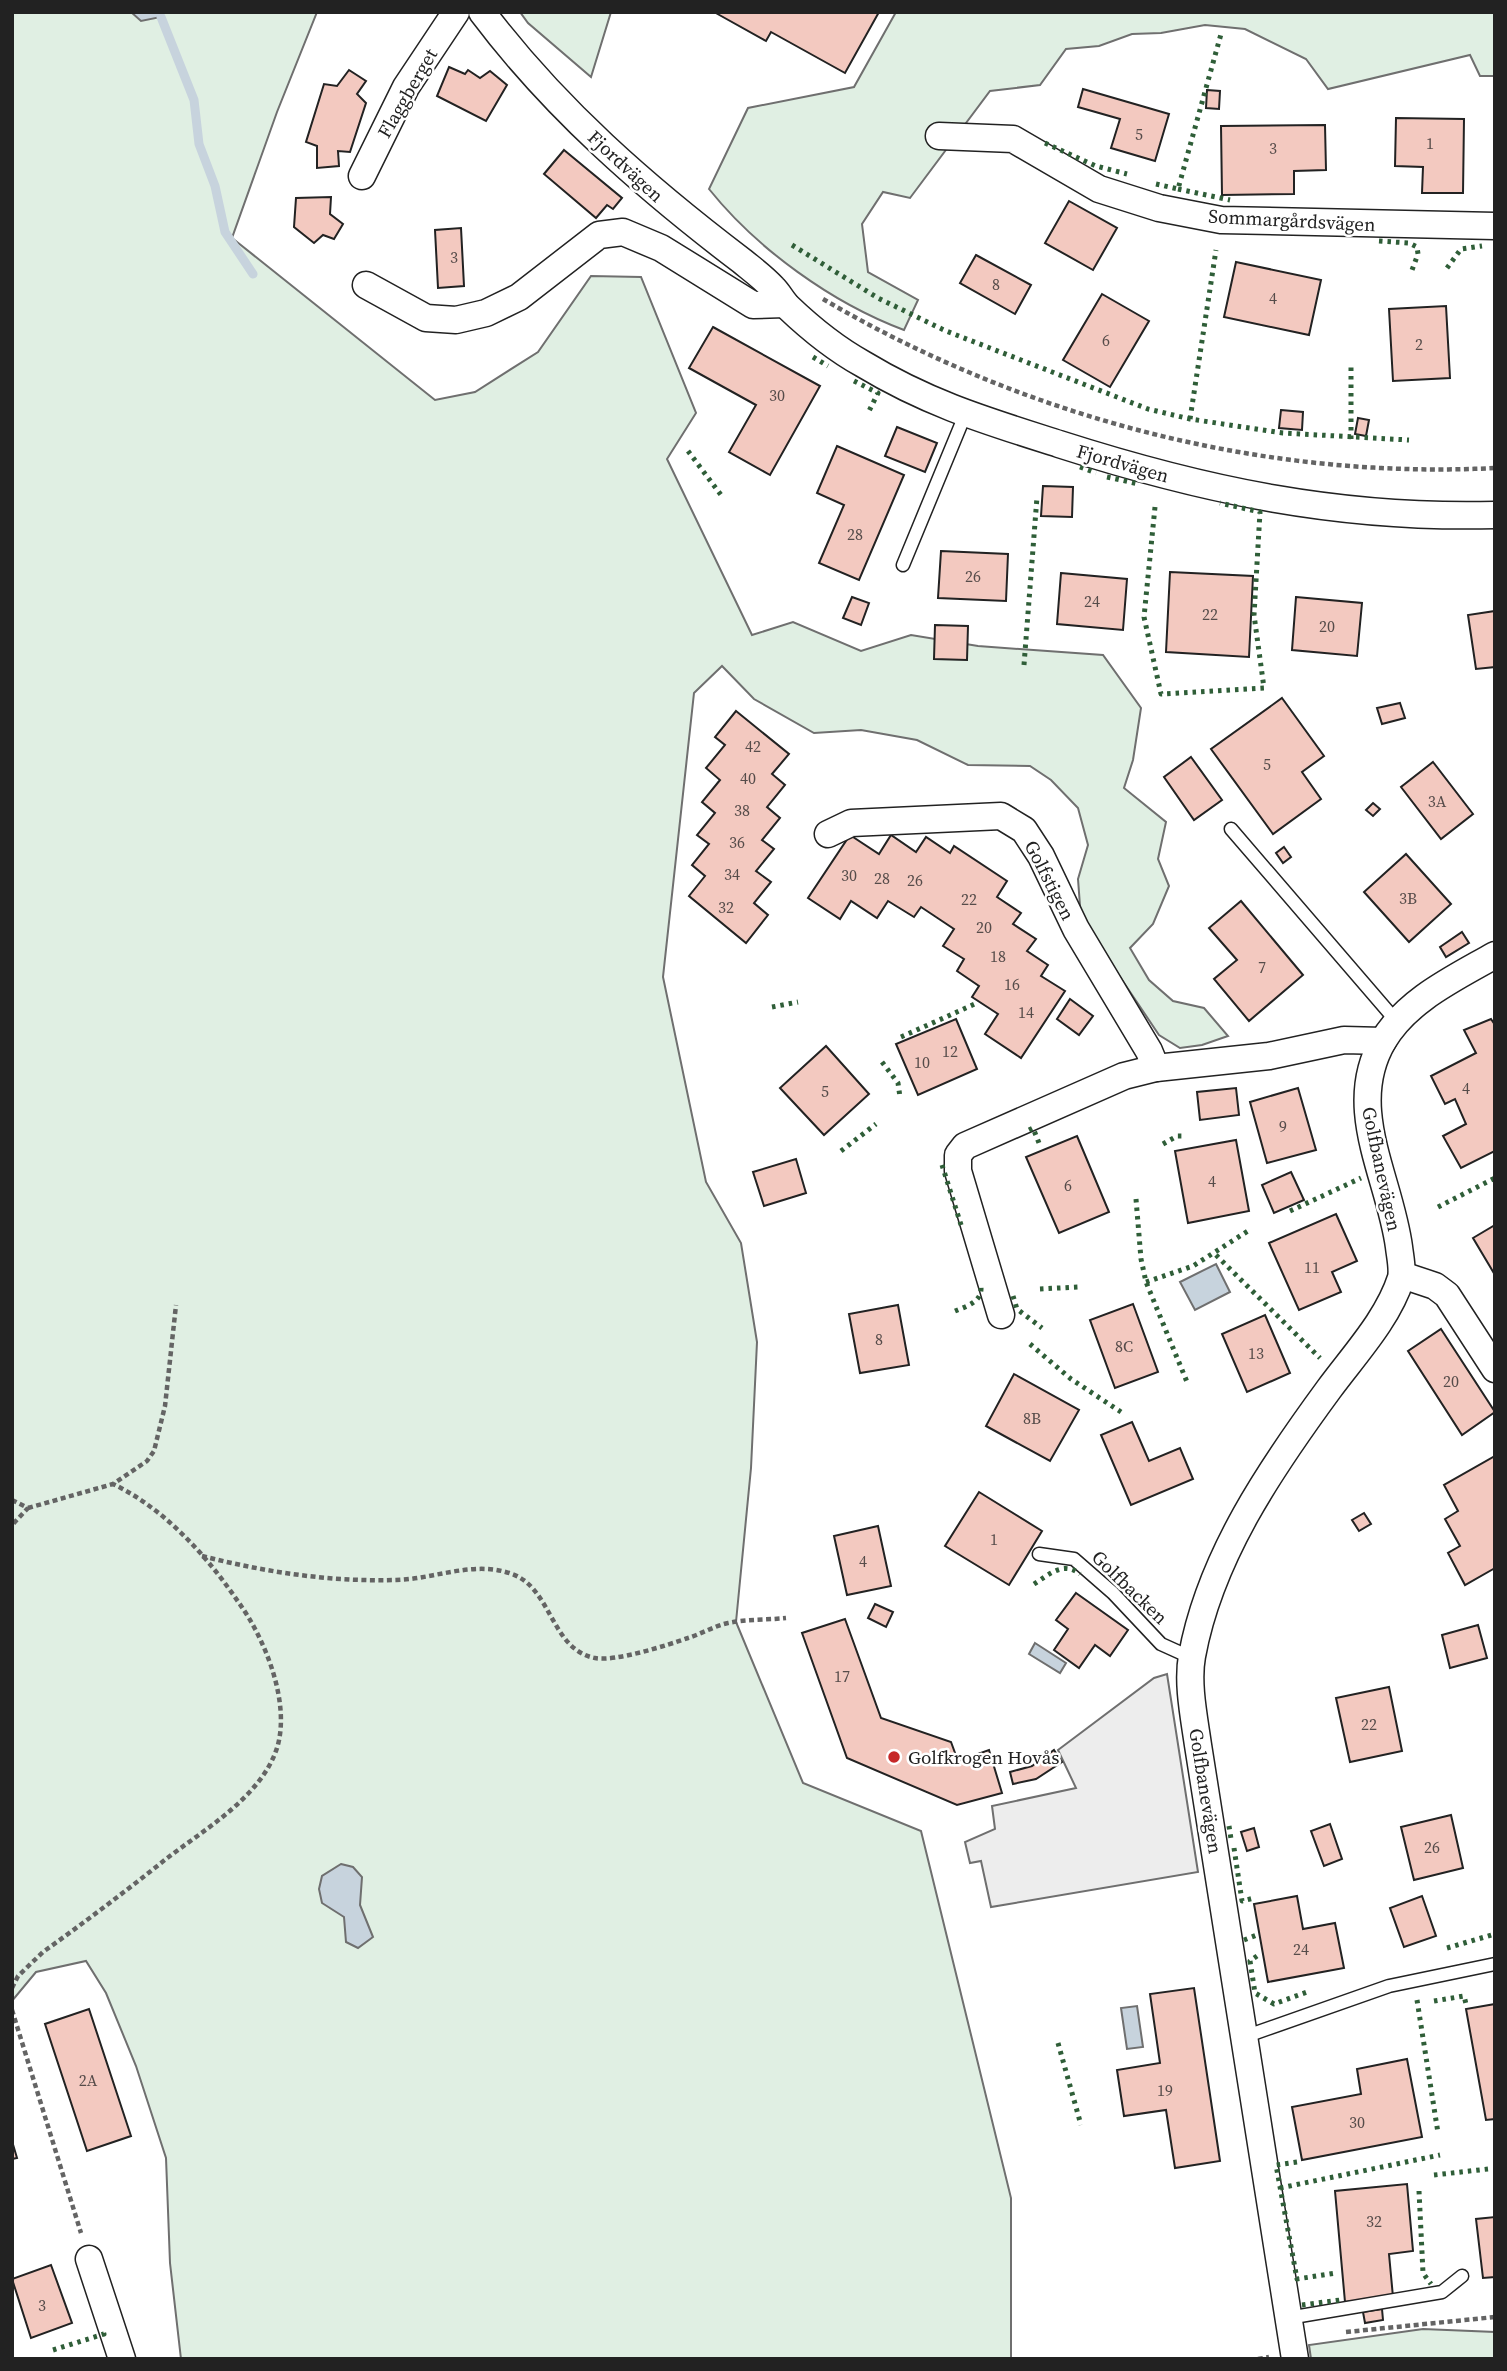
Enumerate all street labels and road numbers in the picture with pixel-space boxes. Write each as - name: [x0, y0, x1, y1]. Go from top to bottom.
- street label: Flaggberget: [371, 43, 443, 142]
- street label: Fjordvägen: [582, 124, 670, 208]
- street label: Sommargårdsvägen: [1208, 203, 1376, 237]
- street label: Fjordvägen: [1074, 437, 1172, 489]
- street label: Golfstigen: [1019, 836, 1081, 924]
- street label: Golfbanevägen: [1356, 1104, 1408, 1234]
- street label: Golfbacken: [1086, 1544, 1174, 1630]
- street label: Golfbanevägen: [1183, 1726, 1229, 1856]

